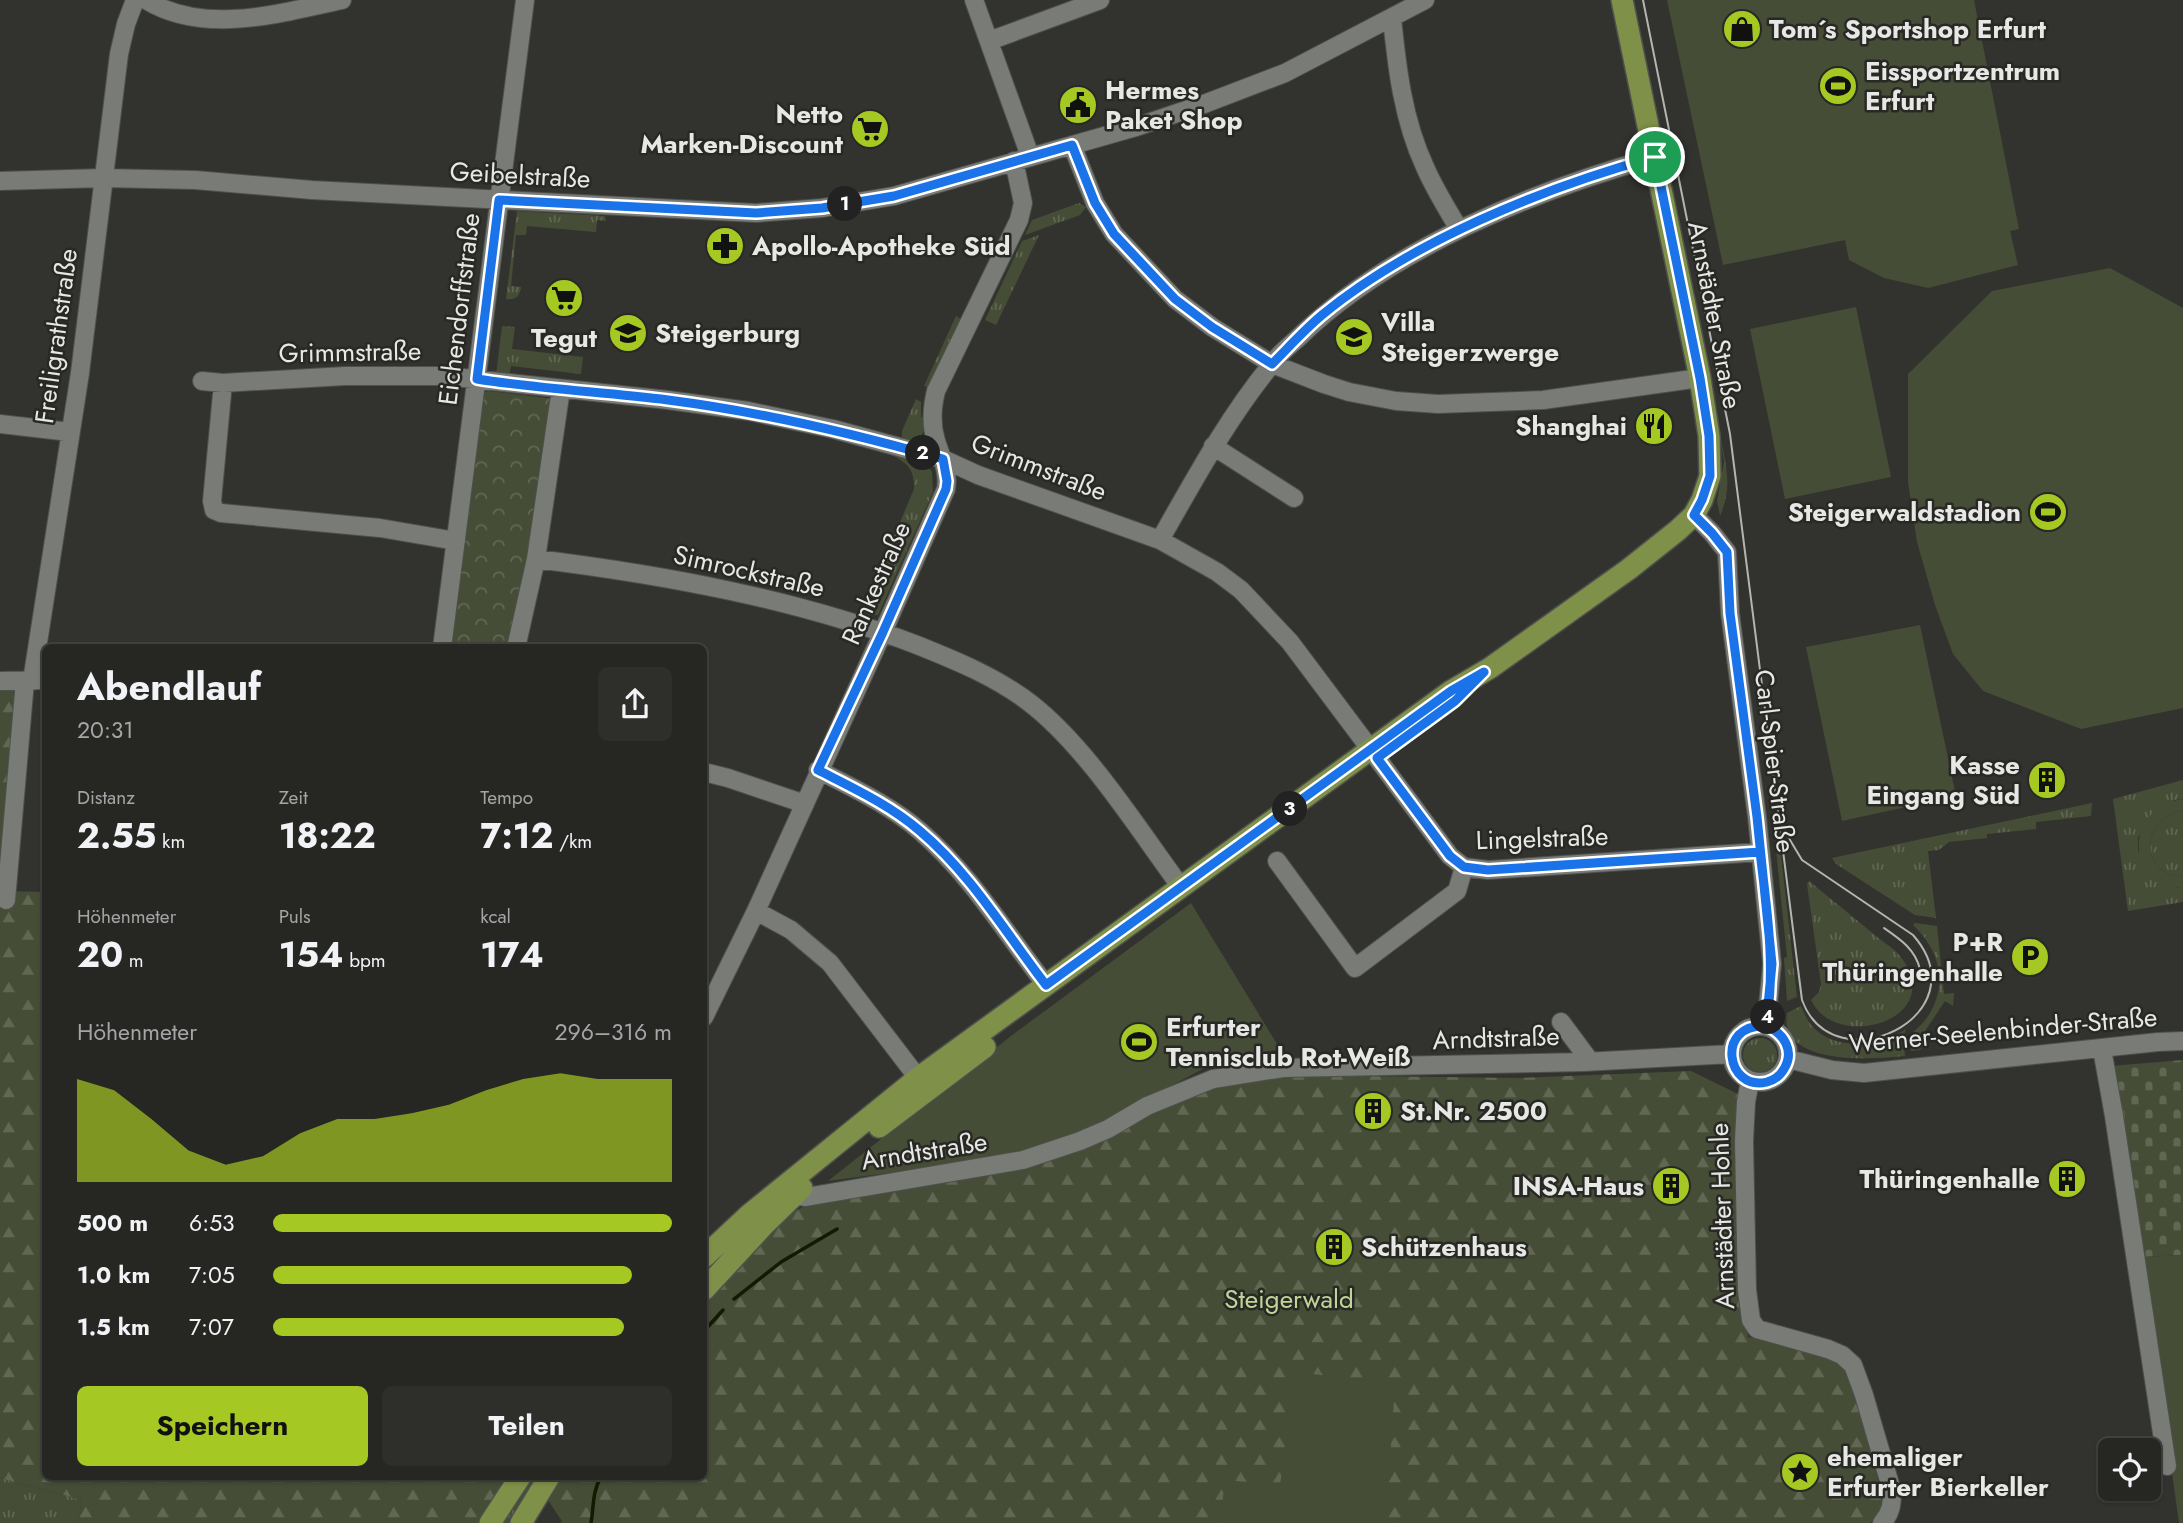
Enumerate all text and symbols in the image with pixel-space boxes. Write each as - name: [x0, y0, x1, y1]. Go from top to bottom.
- shop icon: Tom´s Sportshop Erfurt: [1721, 8, 1763, 50]
- place label: Tom´s Sportshop Erfurt: [1769, 10, 2047, 48]
- place label: Eissportzentrum Erfurt: [1865, 52, 2060, 120]
- sports icon: Eissportzentrum Erfurt: [1817, 65, 1859, 107]
- place label: Hermes Paket Shop: [1105, 71, 1242, 139]
- public building icon: Hermes Paket Shop: [1057, 84, 1099, 126]
- place label: Netto Marken-Discount: [640, 95, 844, 163]
- supermarket icon: Netto Marken-Discount: [849, 108, 891, 150]
- pin: [1625, 127, 1685, 187]
- icon: arrive: [1636, 138, 1674, 176]
- street label: Geibelstraße: [449, 152, 591, 198]
- pin: 1: [828, 186, 862, 222]
- text: 1: [840, 190, 849, 217]
- street label: Eichendorffstraße: [428, 211, 490, 407]
- street label: Arnstädter Straße: [1678, 218, 1752, 412]
- pharmacy icon: Apollo-Apotheke Süd: [704, 225, 746, 267]
- place label: Apollo-Apotheke Süd: [751, 227, 1011, 265]
- street label: Freiligrathstraße: [25, 246, 87, 426]
- supermarket icon: Tegut: [543, 277, 585, 319]
- place label: Villa Steigerzwerge: [1380, 303, 1559, 371]
- school or university icon: Steigerburg: [607, 312, 649, 354]
- place label: Steigerburg: [655, 314, 800, 352]
- school or university icon: Villa Steigerzwerge: [1333, 316, 1375, 358]
- place label: Tegut: [531, 319, 598, 357]
- street label: Grimmstraße: [278, 332, 422, 372]
- restaurant icon: Shanghai: [1633, 405, 1675, 447]
- place label: Shanghai: [1515, 407, 1627, 445]
- street label: Grimmstraße: [966, 424, 1112, 510]
- pin: 2: [906, 435, 940, 470]
- text: 2: [916, 439, 929, 466]
- sports icon: Steigerwaldstadion: [2027, 491, 2069, 533]
- place label: Steigerwaldstadion: [1788, 493, 2021, 531]
- street label: Rankestraße: [832, 515, 920, 651]
- street label: Simrockstraße: [670, 535, 828, 607]
- text: Abendlauf: [77, 659, 261, 714]
- button: share: [598, 667, 672, 741]
- street label: Carl-Spier-Straße: [1745, 667, 1805, 855]
- text: 20:31: [77, 713, 134, 747]
- place label: Kasse Eingang Süd: [1866, 746, 2020, 814]
- building icon: Kasse Eingang Süd: [2026, 759, 2068, 801]
- text: Distanz: [77, 784, 135, 811]
- text: Zeit: [279, 784, 308, 811]
- text: Tempo: [480, 784, 533, 811]
- pin: 3: [1272, 792, 1308, 826]
- text: 3: [1284, 795, 1295, 822]
- text: 2.55: [77, 811, 156, 861]
- text: 18:22: [279, 811, 376, 861]
- text: 7:12: [480, 811, 553, 861]
- street label: Lingelstraße: [1475, 817, 1609, 859]
- text: km: [156, 828, 185, 855]
- text: /km: [553, 828, 592, 855]
- text: Höhenmeter: [77, 903, 176, 930]
- text: Puls: [279, 903, 311, 930]
- text: kcal: [480, 903, 511, 930]
- place label: P+R Thüringenhalle: [1822, 923, 2003, 991]
- text: 20: [77, 930, 123, 980]
- text: 154: [279, 930, 343, 980]
- text: 174: [480, 930, 544, 980]
- parking icon: P+R Thüringenhalle: [2009, 936, 2051, 978]
- text: m: [123, 947, 144, 974]
- text: bpm: [343, 947, 386, 974]
- street label: Werner-Seelenbinder-Straße: [1847, 998, 2159, 1062]
- pin: 4: [1750, 1000, 1786, 1034]
- text: 4: [1761, 1003, 1774, 1030]
- place label: Erfurter Tennisclub Rot-Weiß: [1166, 1008, 1410, 1076]
- text: Höhenmeter: [77, 1015, 197, 1049]
- text: 296–316 m: [554, 1015, 672, 1049]
- street label: Arndtstraße: [1432, 1017, 1560, 1059]
- sports icon: Erfurter Tennisclub Rot-Weiß: [1118, 1021, 1160, 1063]
- building icon: St.Nr. 2500: [1352, 1090, 1394, 1132]
- place label: St.Nr. 2500: [1400, 1092, 1547, 1130]
- street label: Arndtstraße: [858, 1122, 990, 1180]
- street label: Arnstädter Hohle: [1700, 1122, 1744, 1310]
- building icon: Thüringenhalle: [2046, 1158, 2088, 1200]
- place label: Thüringenhalle: [1859, 1160, 2040, 1198]
- building icon: INSA-Haus: [1650, 1165, 1692, 1207]
- place label: INSA-Haus: [1513, 1167, 1644, 1205]
- text: 500 m: [77, 1206, 148, 1240]
- text: 6:53: [189, 1206, 235, 1240]
- building icon: Schützenhaus: [1313, 1226, 1355, 1268]
- place label: Schützenhaus: [1361, 1228, 1527, 1266]
- text: 1.0 km: [77, 1258, 150, 1292]
- text: 7:05: [189, 1258, 235, 1292]
- park label: Steigerwald: [1224, 1280, 1354, 1318]
- text: 1.5 km: [77, 1310, 150, 1344]
- text: 7:07: [189, 1310, 234, 1344]
- button: Speichern: [77, 1386, 368, 1466]
- button: Teilen: [382, 1386, 672, 1466]
- place label: ehemaliger Erfurter Bierkeller: [1827, 1438, 2049, 1506]
- map controls: [2098, 1438, 2161, 1501]
- button: locate: [2098, 1438, 2161, 1501]
- place icon: ehemaliger Erfurter Bierkeller: [1779, 1451, 1821, 1493]

